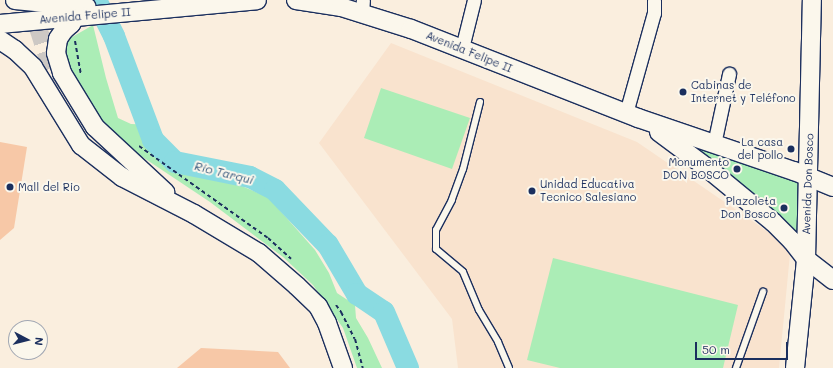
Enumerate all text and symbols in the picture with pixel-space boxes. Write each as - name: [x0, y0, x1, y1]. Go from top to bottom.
- street label: Avenida Felipe II: [39, 5, 131, 27]
- street label: Avenida Felipe II: [424, 29, 514, 75]
- place label: Cabinas de Internet y Teléfono: [691, 79, 796, 105]
- marker: Cabinas de Internet y Teléfono: [678, 87, 688, 97]
- street label: Avenida Don Bosco: [800, 133, 816, 235]
- place label: La casa del pollo: [738, 136, 783, 162]
- marker: La casa del pollo: [786, 144, 796, 154]
- place label: Monumento DON BOSCO: [663, 156, 729, 182]
- water label: Río Tarqui: [193, 159, 255, 187]
- marker: Monumento DON BOSCO: [732, 164, 742, 174]
- place label: Unidad Educativa Tecnico Salesiano: [540, 178, 636, 204]
- place label: Mall del Rio: [18, 180, 80, 194]
- marker: Mall del Rio: [5, 182, 15, 192]
- marker: Unidad Educativa Tecnico Salesiano: [527, 186, 537, 196]
- place label: Plazoleta Don Bosco: [721, 195, 776, 221]
- marker: Plazoleta Don Bosco: [779, 203, 789, 213]
- north arrow: [8, 320, 48, 360]
- scale bar: [697, 334, 790, 360]
- text: N: [31, 336, 47, 346]
- text: 50 m: [702, 341, 730, 357]

